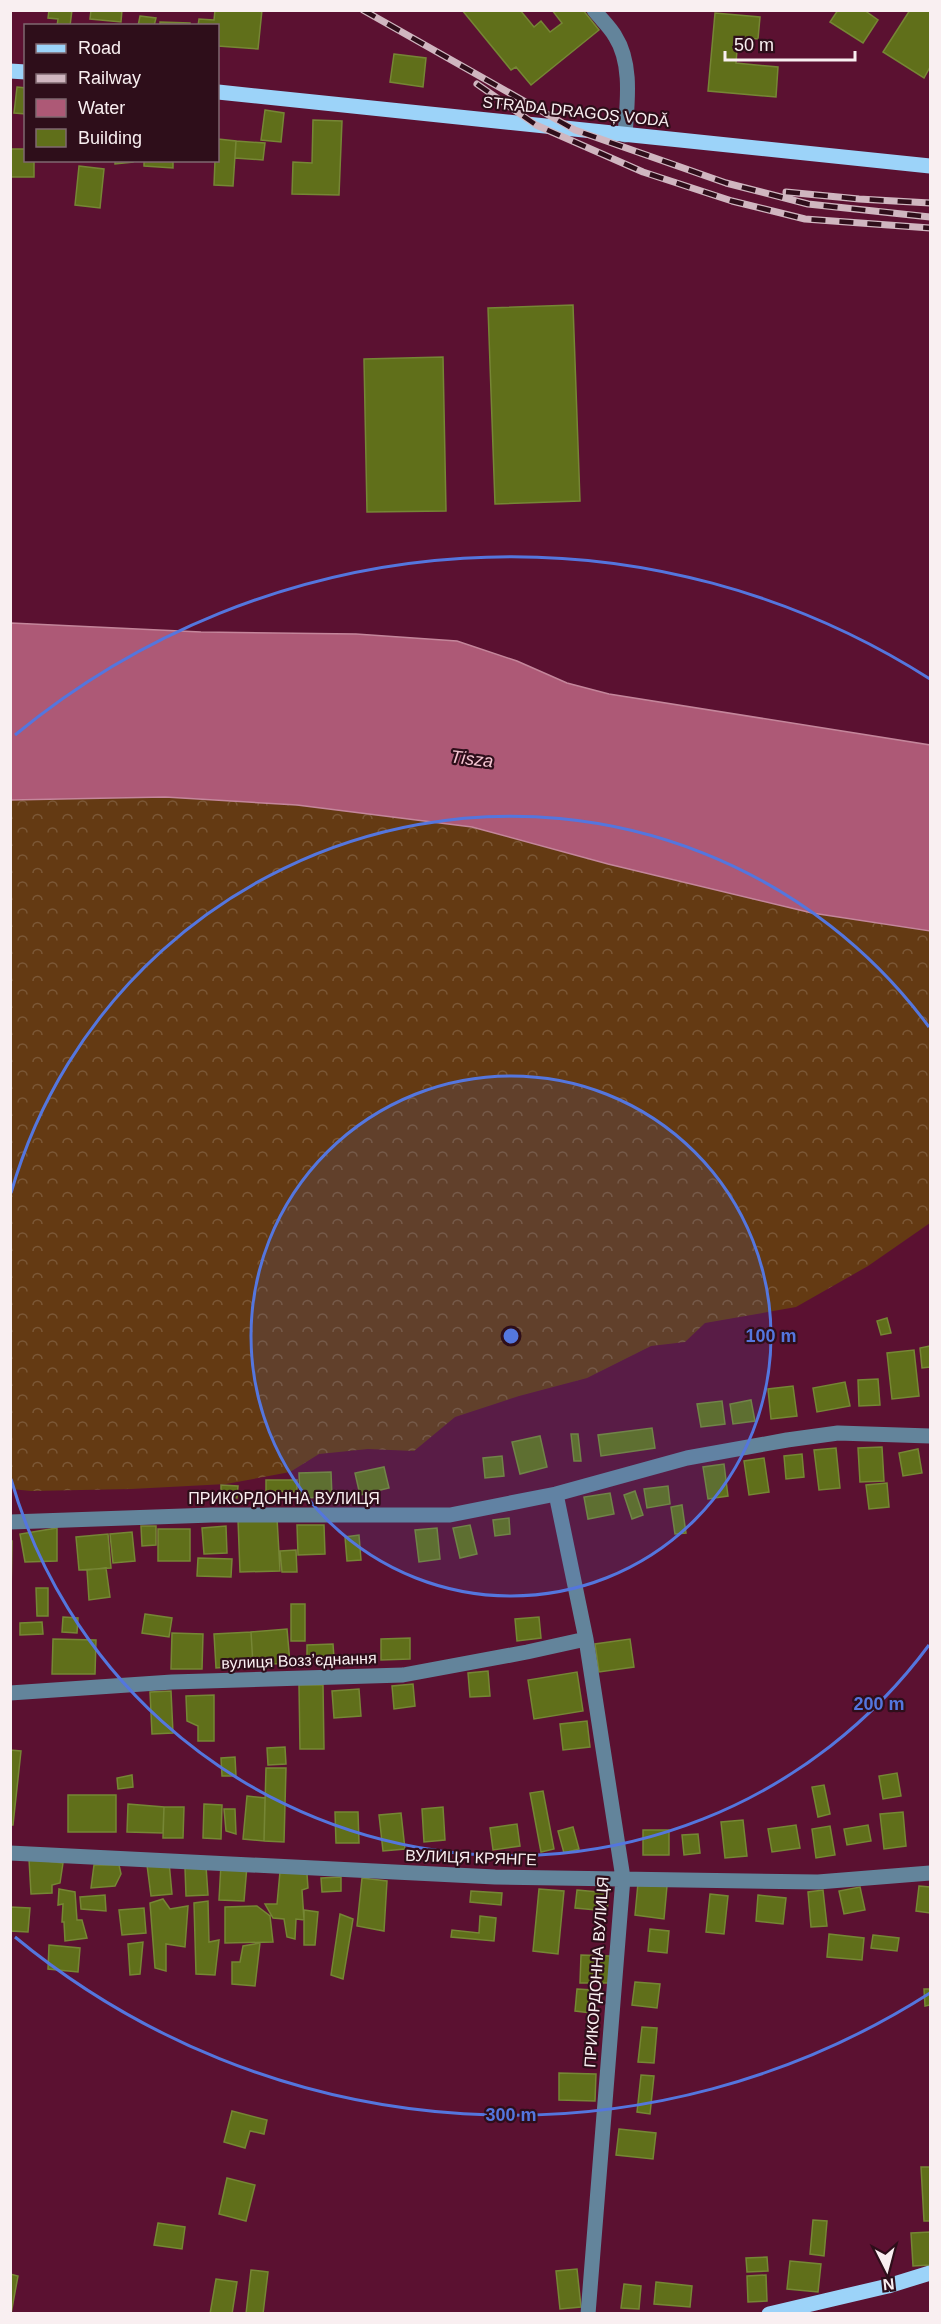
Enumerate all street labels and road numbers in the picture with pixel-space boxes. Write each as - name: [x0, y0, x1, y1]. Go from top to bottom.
- street label: STRADA DRAGOȘ VODĂ: [482, 92, 671, 130]
- street label: ПРИКОРДОННА ВУЛИЦЯ: [188, 1490, 380, 1507]
- street label: вулиця Воззʼєднання: [221, 1649, 377, 1672]
- street label: ВУЛИЦЯ КРЯНГЕ: [405, 1847, 537, 1868]
- street label: ПРИКОРДОННА ВУЛИЦЯ: [581, 1876, 612, 2068]

